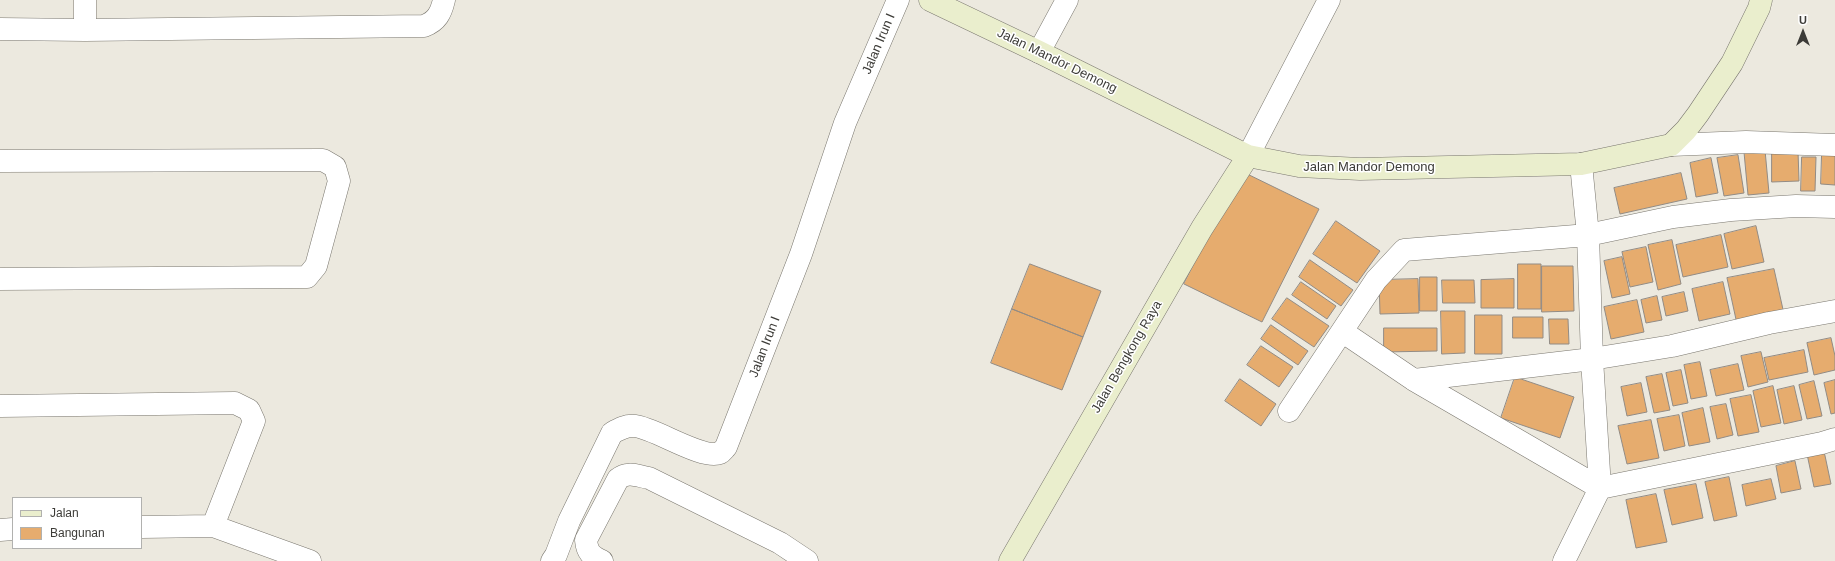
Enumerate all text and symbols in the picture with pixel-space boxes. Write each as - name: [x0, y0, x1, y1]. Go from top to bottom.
- street label: Jalan Irun I: [859, 11, 899, 77]
- north arrow: [1783, 12, 1823, 52]
- text: U: [1799, 14, 1807, 26]
- street label: Jalan Mandor Demong: [994, 25, 1120, 97]
- street label: Jalan Mandor Demong: [1303, 159, 1435, 175]
- street label: Jalan Bengkong Raya: [1088, 298, 1166, 416]
- street label: Jalan Irun I: [746, 314, 784, 380]
- legend: [12, 497, 142, 549]
- text: Jalan: [50, 506, 79, 520]
- text: Bangunan: [50, 526, 105, 540]

